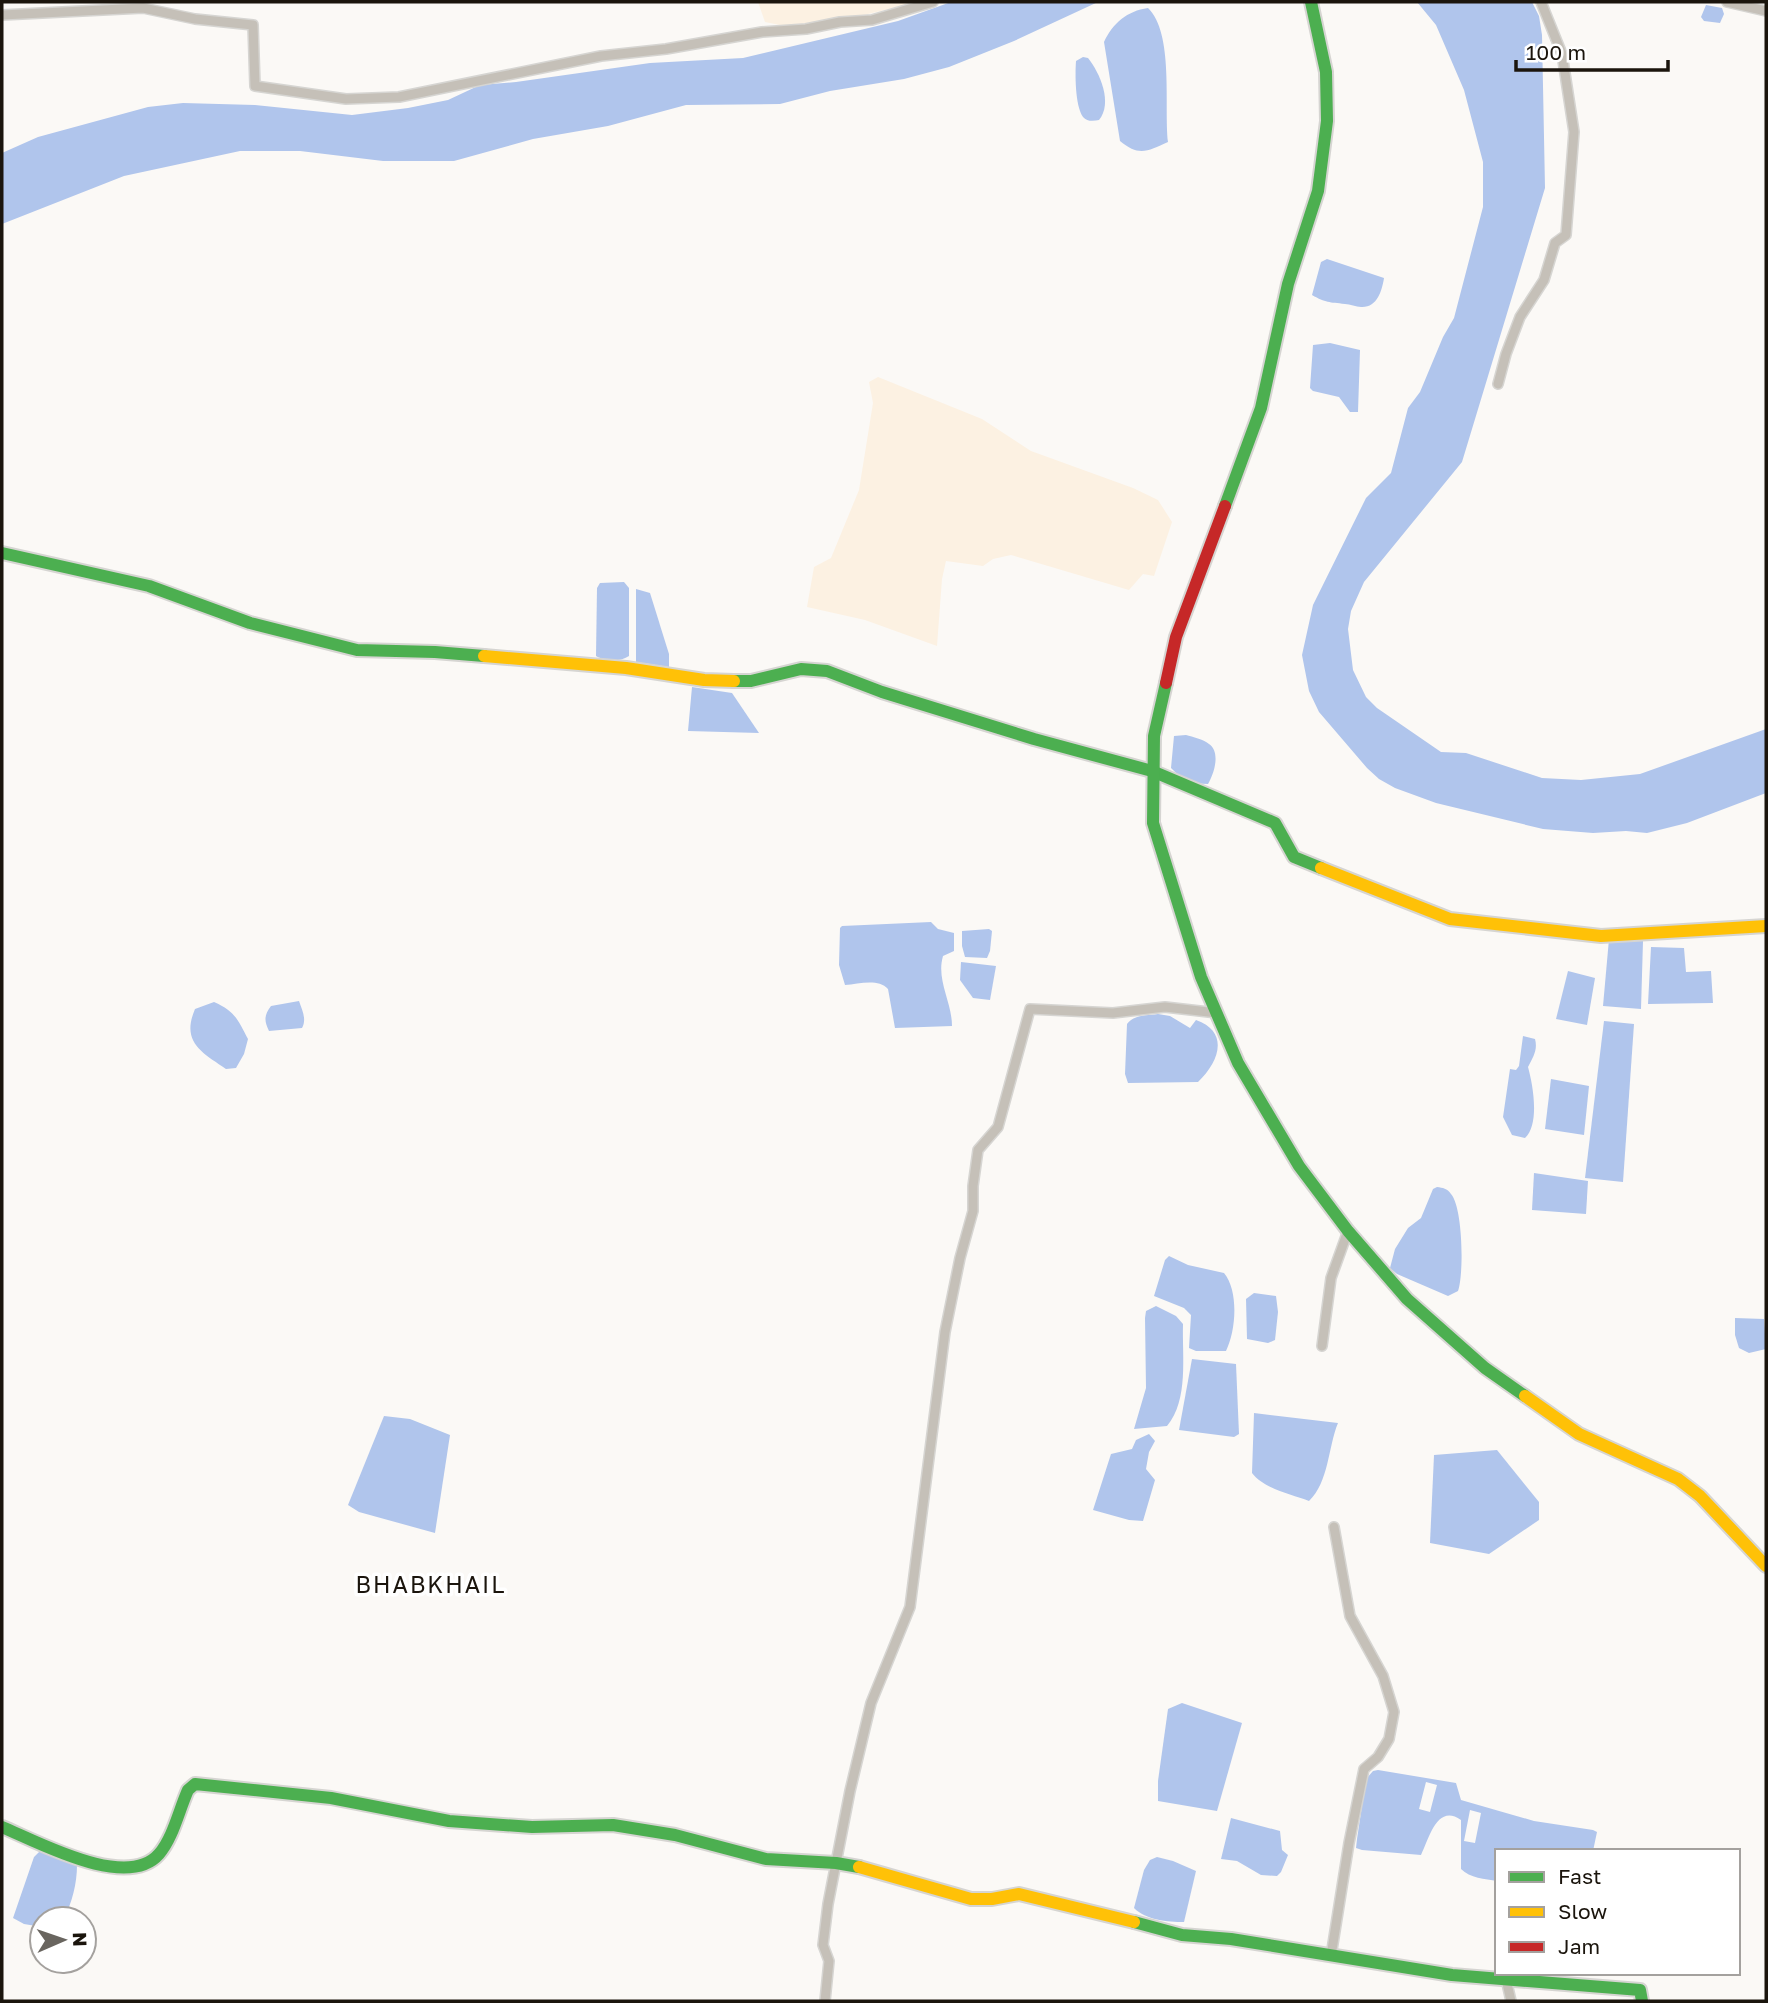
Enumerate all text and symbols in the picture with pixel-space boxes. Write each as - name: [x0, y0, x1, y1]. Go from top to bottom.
- scale bar: [1516, 28, 1668, 72]
- text: 100 m: [1526, 39, 1586, 65]
- district label: BHABKHAIL: [356, 1570, 506, 1598]
- legend: [1495, 1849, 1740, 1975]
- text: Fast: [1558, 1863, 1601, 1889]
- text: Slow: [1558, 1898, 1607, 1924]
- north arrow: [28, 1905, 98, 1975]
- text: N: [69, 1932, 92, 1947]
- text: Jam: [1558, 1933, 1600, 1959]

